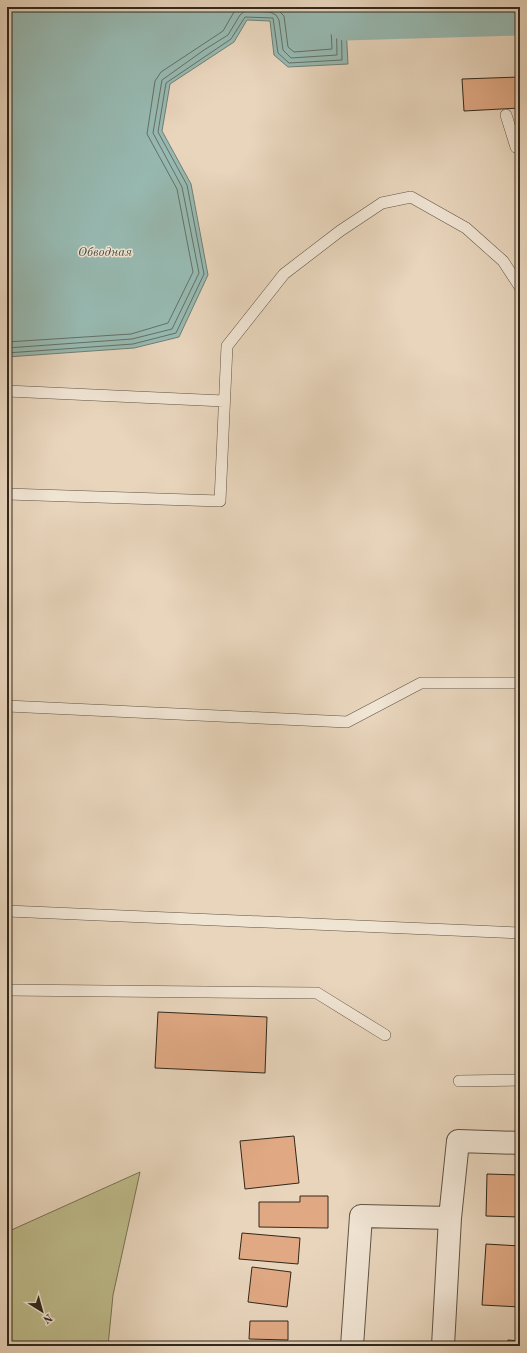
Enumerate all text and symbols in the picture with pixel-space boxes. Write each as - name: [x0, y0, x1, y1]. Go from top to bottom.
- water label: Обводная: [78, 246, 132, 259]
- north arrow: [22, 1291, 62, 1331]
- text: N: [40, 1311, 54, 1325]

